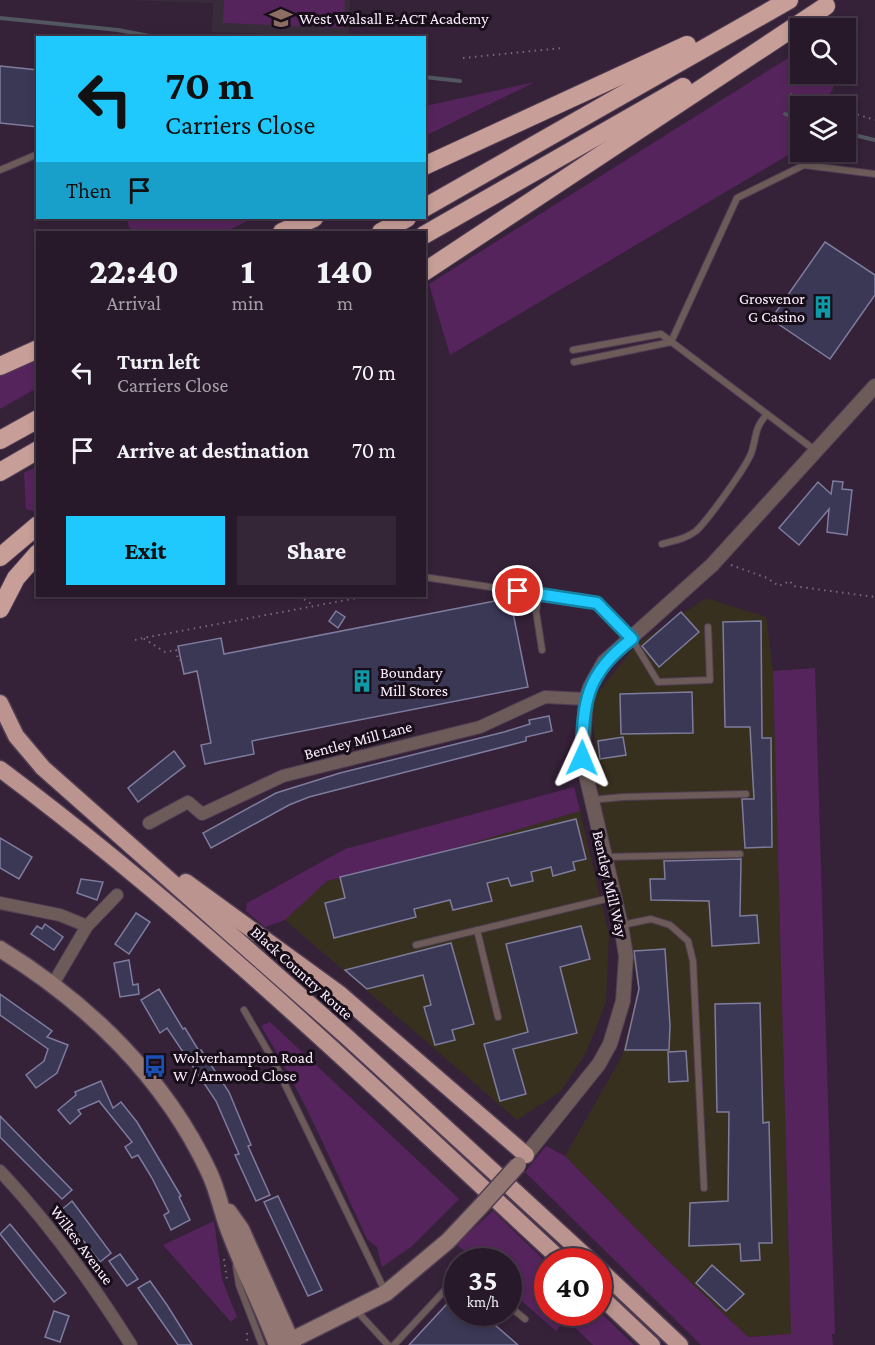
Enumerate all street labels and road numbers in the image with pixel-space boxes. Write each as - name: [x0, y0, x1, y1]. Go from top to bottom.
- street label: Bentley Mill Lane: [302, 717, 414, 764]
- street label: Bentley Mill Way: [589, 829, 631, 940]
- street label: Black Country Route: [247, 923, 356, 1024]
- street label: Wilkes Avenue: [47, 1202, 117, 1288]

